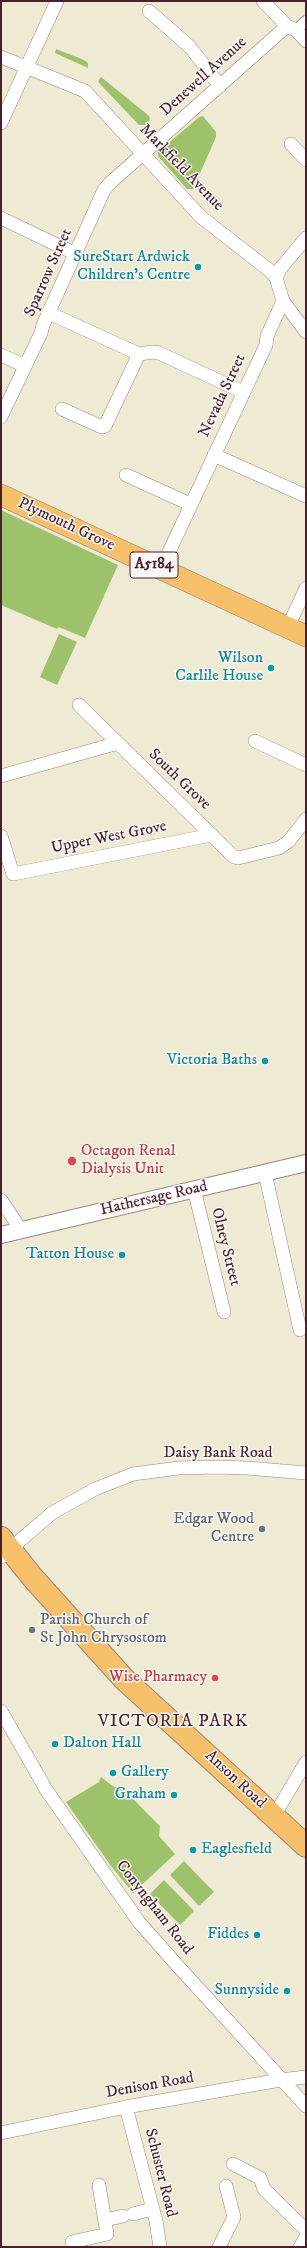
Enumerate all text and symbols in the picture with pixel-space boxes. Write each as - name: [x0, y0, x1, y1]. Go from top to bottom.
- street label: Denewell Avenue: [157, 33, 251, 121]
- street label: Markfield Avenue: [135, 121, 227, 215]
- street label: Sparrow Street: [21, 226, 77, 320]
- place label: SureStart Ardwick Children's Centre: [73, 248, 190, 286]
- marker: SureStart Ardwick Children's Centre: [193, 262, 203, 272]
- street label: Nevada Street: [195, 351, 251, 441]
- street label: Plymouth Grove: [15, 494, 117, 556]
- road number: A5184: [130, 552, 178, 578]
- place label: Wilson Carlile House: [175, 649, 263, 687]
- marker: Wilson Carlile House: [266, 663, 276, 673]
- street label: South Grove: [144, 746, 214, 814]
- street label: Upper West Grove: [50, 817, 168, 859]
- place label: Victoria Baths: [167, 1051, 257, 1071]
- marker: Victoria Baths: [260, 1056, 270, 1066]
- place label: Octagon Renal Dialysis Unit: [81, 1142, 176, 1180]
- marker: Octagon Renal Dialysis Unit: [66, 1155, 78, 1167]
- street label: Hathersage Road: [99, 1177, 209, 1221]
- street label: Olney Street: [206, 1206, 244, 1288]
- place label: Tatton House: [26, 1245, 114, 1265]
- marker: Tatton House: [117, 1250, 127, 1260]
- street label: Daisy Bank Road: [164, 1444, 272, 1464]
- place label: Edgar Wood Centre: [173, 1510, 254, 1548]
- marker: Edgar Wood Centre: [257, 1524, 267, 1534]
- place label: Parish Church of St John Chrysostom: [40, 1611, 167, 1649]
- marker: Parish Church of St John Chrysostom: [27, 1625, 37, 1635]
- place label: Wise Pharmacy: [109, 1668, 207, 1688]
- marker: Wise Pharmacy: [210, 1673, 220, 1683]
- district label: VICTORIA PARK: [98, 1711, 248, 1733]
- place label: Dalton Hall: [63, 1734, 141, 1754]
- marker: Dalton Hall: [50, 1739, 60, 1749]
- street label: Anson Road: [200, 1747, 270, 1813]
- place label: Gallery: [121, 1763, 169, 1783]
- marker: Gallery: [108, 1768, 118, 1778]
- place label: Graham: [115, 1785, 166, 1805]
- marker: Graham: [169, 1790, 179, 1800]
- place label: Eaglesfield: [201, 1840, 272, 1860]
- marker: Eaglesfield: [188, 1845, 198, 1855]
- street label: Conyngham Road: [111, 1857, 197, 1959]
- place label: Fiddes: [207, 1925, 249, 1945]
- marker: Fiddes: [252, 1930, 262, 1940]
- place label: Sunnyside: [215, 1981, 279, 2001]
- marker: Sunnyside: [282, 1986, 292, 1996]
- street label: Denison Road: [104, 2069, 196, 2103]
- street label: Schuster Road: [140, 2127, 180, 2219]

